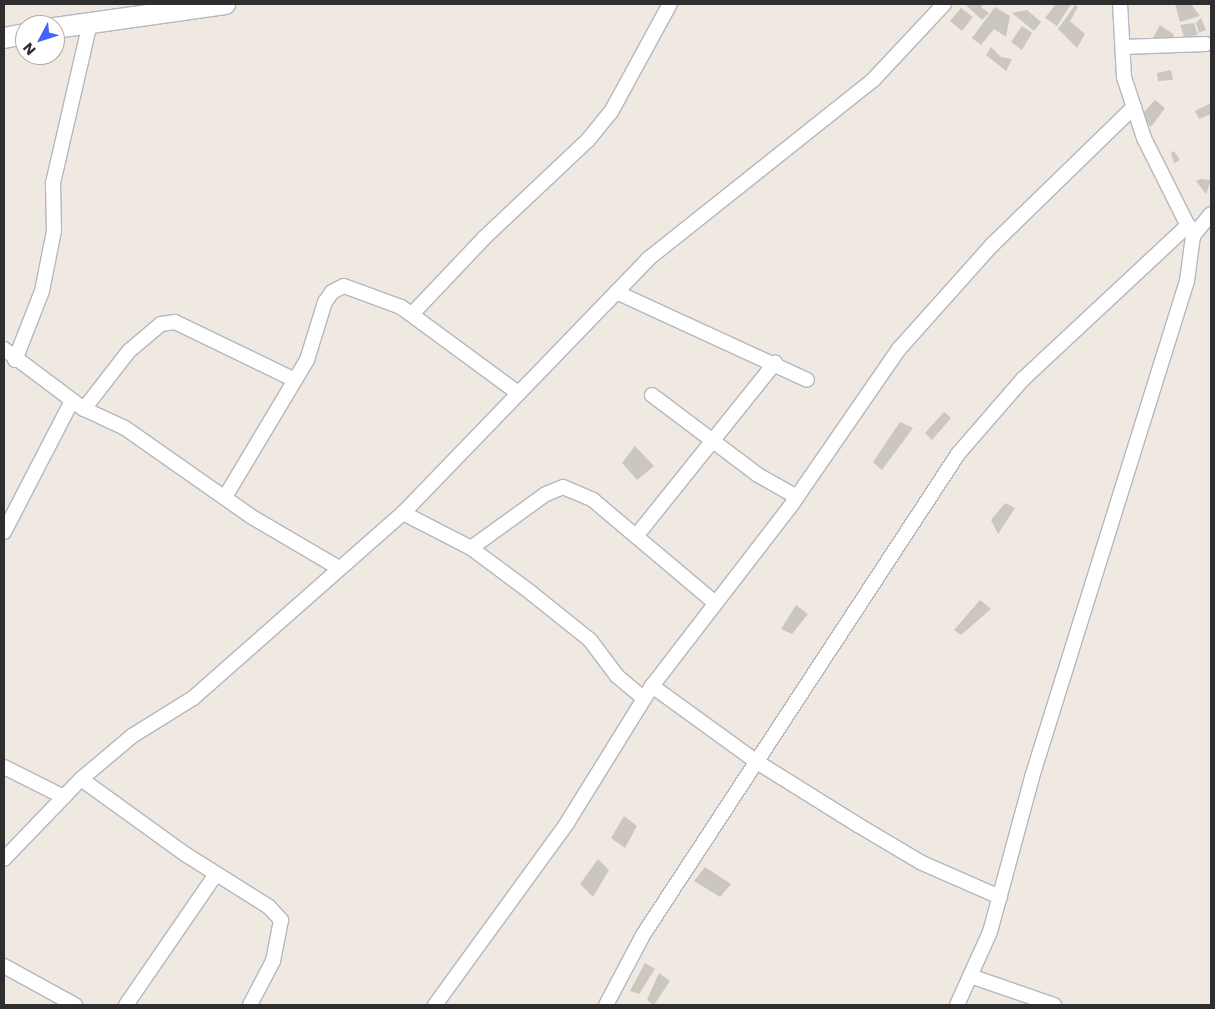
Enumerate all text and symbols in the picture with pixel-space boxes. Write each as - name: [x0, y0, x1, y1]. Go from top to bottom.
- north arrow: [15, 15, 65, 65]
- text: N: [18, 39, 40, 59]

